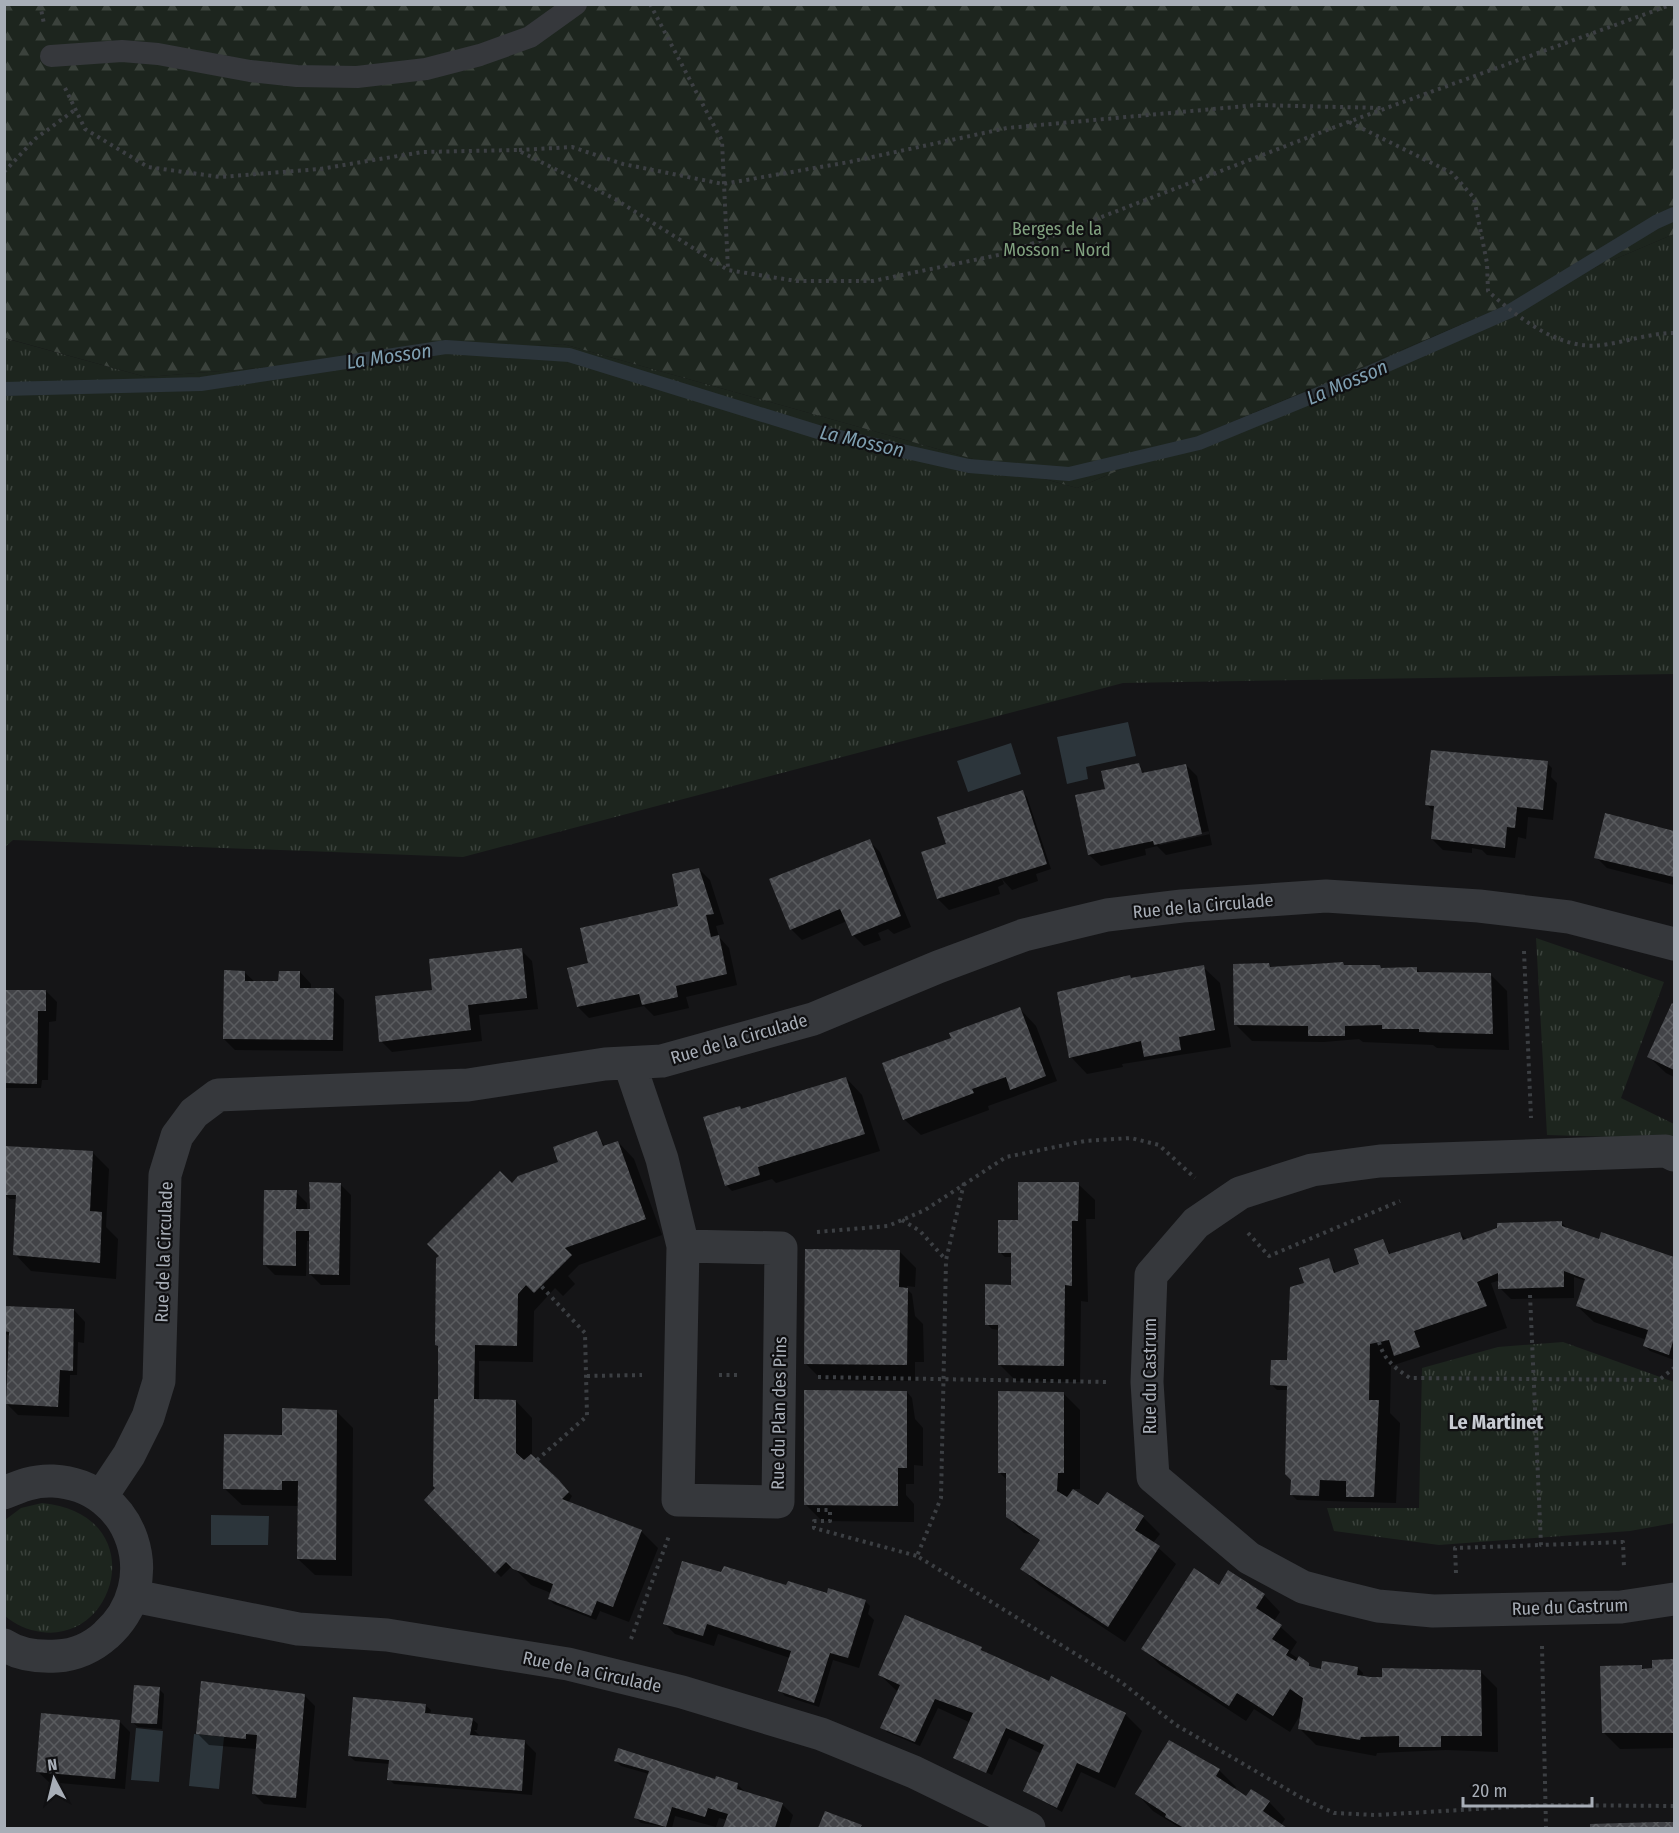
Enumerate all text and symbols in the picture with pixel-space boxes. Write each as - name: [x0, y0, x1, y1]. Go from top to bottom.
- park label: Berges de la Mosson - Nord: [1003, 218, 1111, 261]
- water label: La Mosson: [345, 338, 433, 374]
- water label: La Mosson: [1303, 354, 1391, 410]
- water label: La Mosson: [818, 420, 906, 462]
- street label: Rue de la Circulade: [1132, 889, 1274, 923]
- street label: Rue de la Circulade: [668, 1009, 810, 1069]
- street label: Rue de la Circulade: [151, 1181, 177, 1323]
- street label: Rue du Castrum: [1139, 1318, 1161, 1434]
- street label: Rue du Plan des Pins: [767, 1336, 791, 1490]
- district label: Le Martinet: [1449, 1410, 1544, 1434]
- street label: Rue du Castrum: [1511, 1594, 1629, 1620]
- street label: Rue de la Circulade: [521, 1647, 663, 1697]
- north arrow: [24, 1749, 84, 1809]
- text: N: [46, 1755, 58, 1775]
- scale bar: [1463, 1770, 1592, 1808]
- text: 20 m: [1472, 1780, 1507, 1802]

